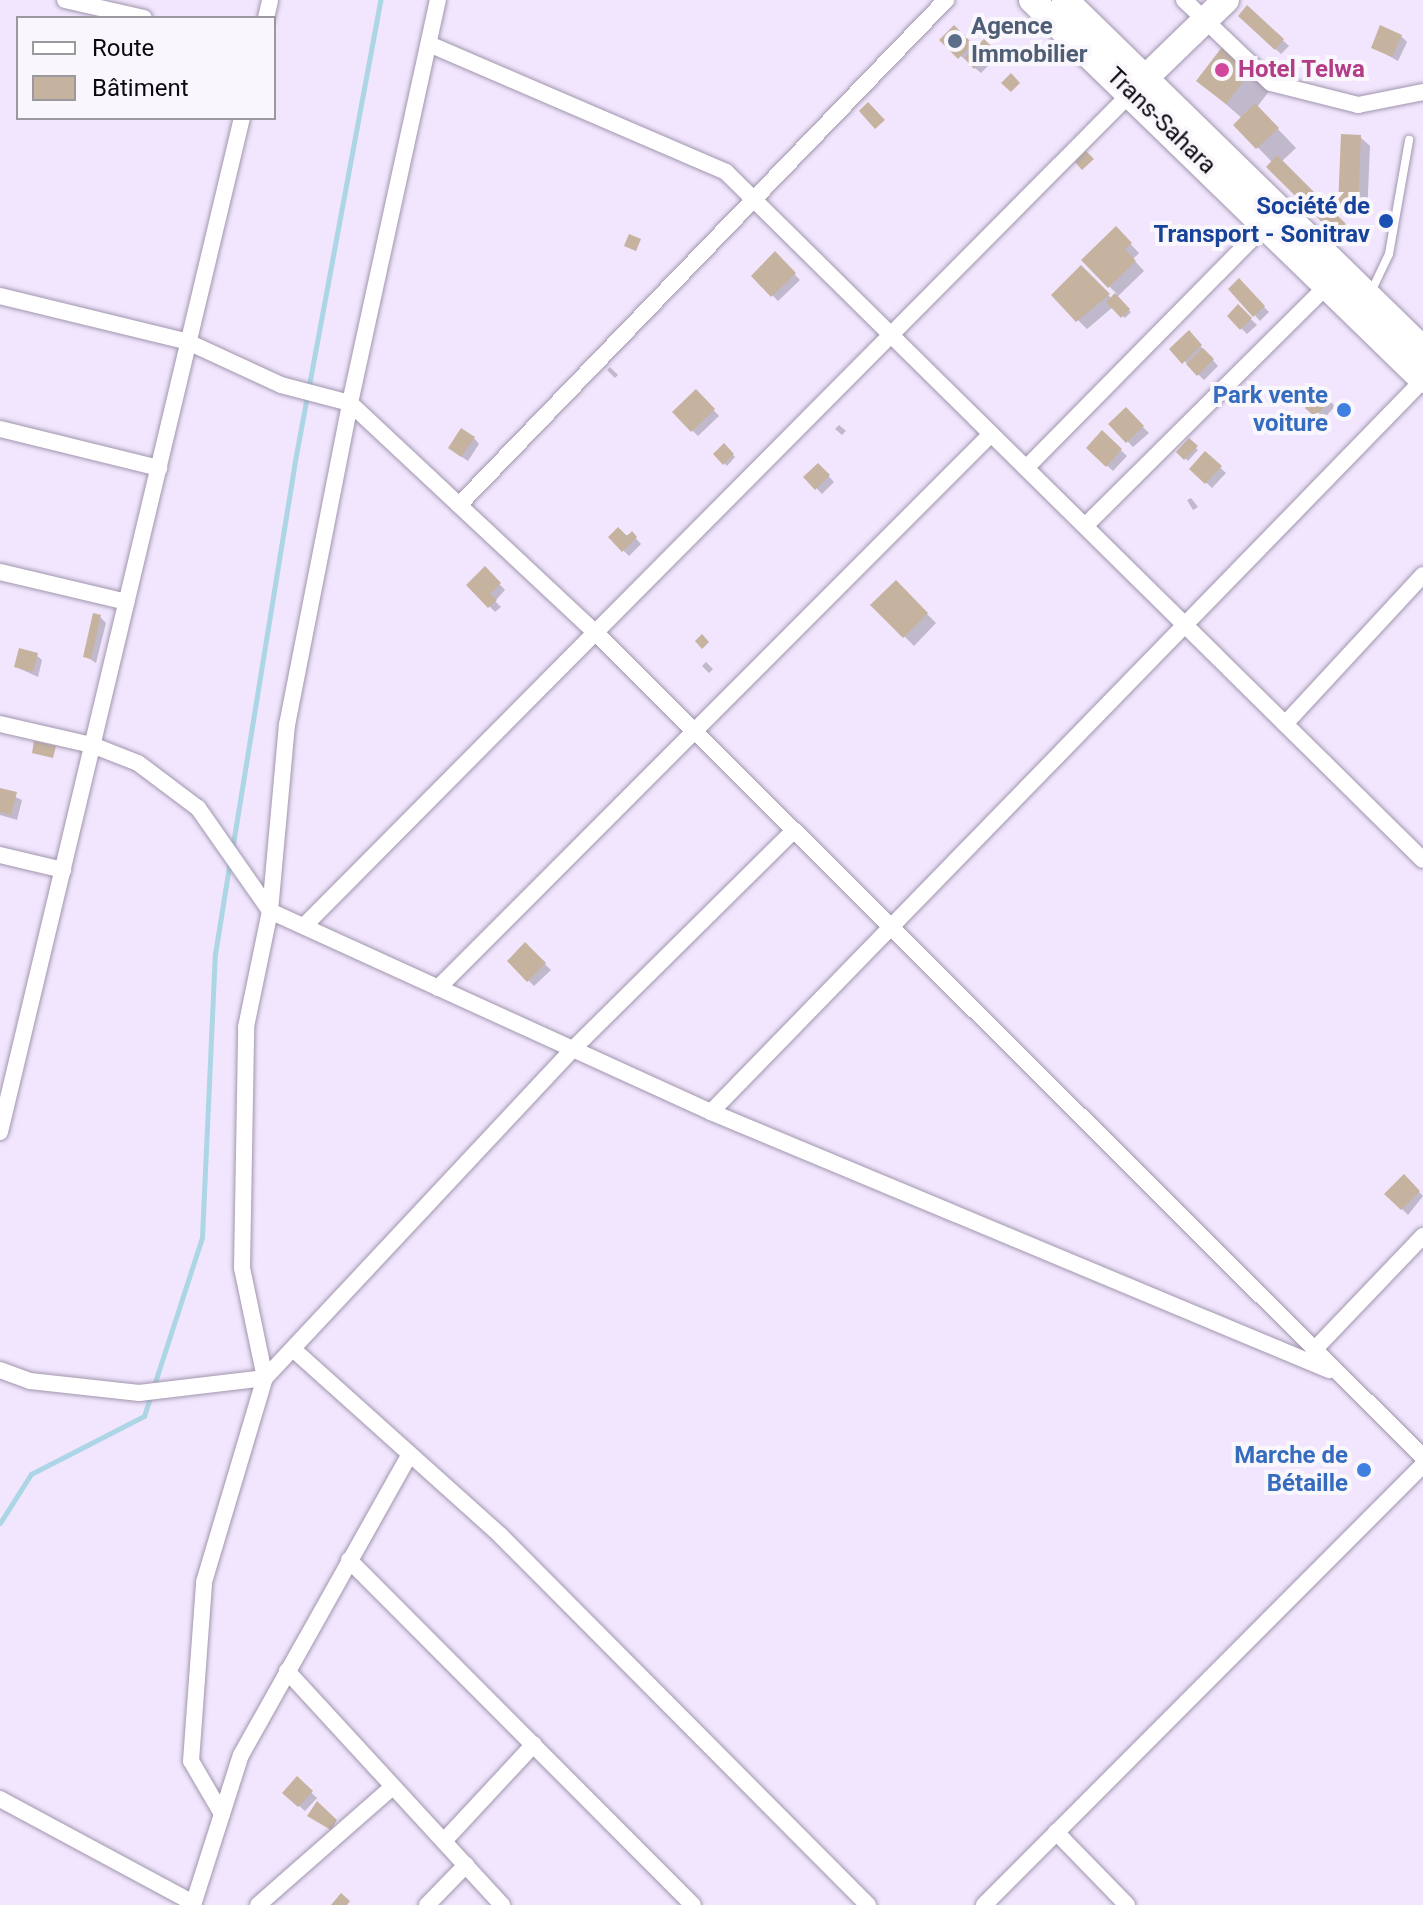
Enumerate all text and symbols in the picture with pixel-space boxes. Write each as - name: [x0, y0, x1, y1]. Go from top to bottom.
- place label: Agence Immobilier: [971, 13, 1087, 69]
- legend: [16, 16, 276, 120]
- marker: Agence Immobilier: [946, 32, 964, 50]
- text: Route: [92, 34, 154, 62]
- place label: Hotel Telwa: [1238, 56, 1365, 84]
- marker: Hotel Telwa: [1213, 61, 1231, 79]
- street label: Trans-Sahara: [1100, 62, 1222, 180]
- text: Bâtiment: [92, 74, 189, 102]
- place label: Société de Transport - Sonitrav: [1154, 193, 1370, 249]
- marker: Société de Transport - Sonitrav: [1377, 212, 1395, 230]
- place label: Park vente voiture: [1213, 382, 1328, 438]
- marker: Park vente voiture: [1335, 401, 1353, 419]
- place label: Marche de Bétaille: [1234, 1442, 1348, 1498]
- marker: Marche de Bétaille: [1355, 1461, 1373, 1479]

